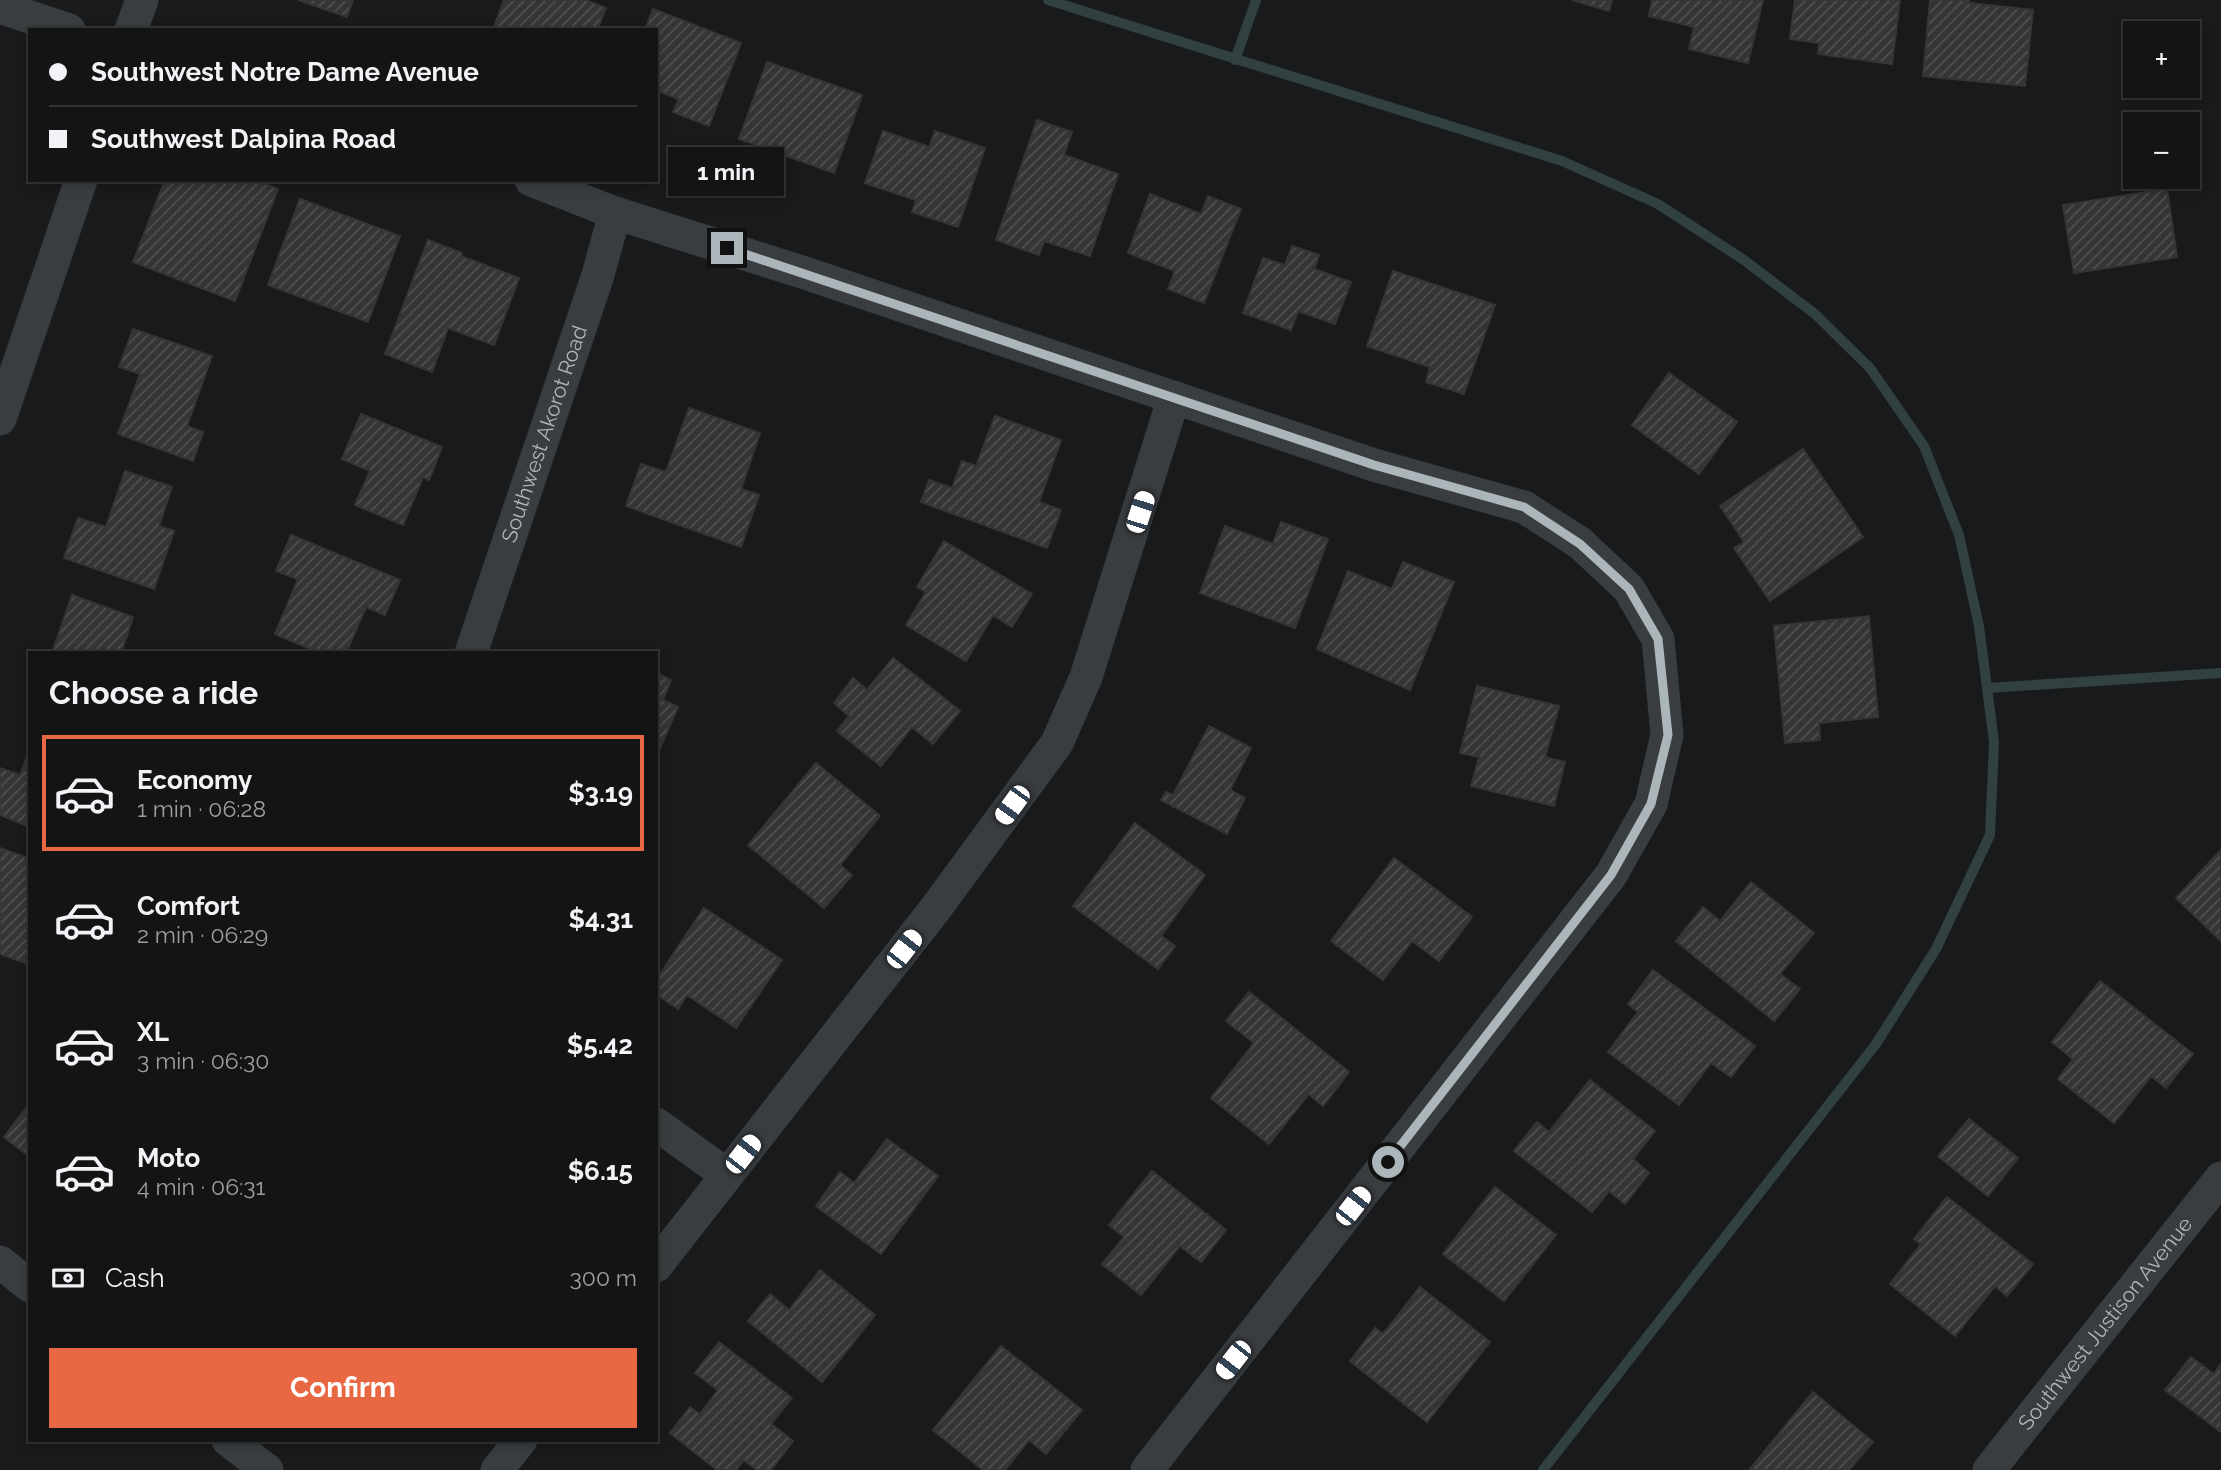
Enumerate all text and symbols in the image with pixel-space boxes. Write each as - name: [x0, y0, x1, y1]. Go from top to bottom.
- map controls: [2123, 21, 2200, 189]
- button: +: [2123, 21, 2200, 98]
- text: Southwest Notre Dame Avenue: [91, 57, 479, 87]
- button: −: [2123, 112, 2200, 189]
- text: Southwest Dalpina Road: [91, 124, 396, 154]
- callout: 1 min: [669, 146, 785, 196]
- text: 1 min: [697, 158, 755, 185]
- route end: [711, 232, 743, 264]
- street label: Southwest Akorot Road: [496, 322, 592, 546]
- car: [1124, 489, 1157, 535]
- text: Choose a ride: [49, 674, 258, 711]
- icon: car: [53, 762, 116, 825]
- text: Economy: [137, 765, 252, 795]
- text: $3.19: [568, 778, 633, 808]
- car: [992, 782, 1033, 828]
- text: 1 min · 06:28: [137, 795, 266, 822]
- icon: car: [53, 888, 116, 951]
- text: Comfort: [137, 891, 240, 921]
- text: $4.31: [568, 904, 633, 934]
- text: 2 min · 06:29: [137, 921, 268, 948]
- car: [883, 926, 926, 972]
- icon: car: [53, 1014, 116, 1077]
- text: XL: [137, 1017, 169, 1047]
- text: $5.42: [567, 1030, 633, 1060]
- text: 3 min · 06:30: [137, 1047, 269, 1074]
- car: [722, 1131, 765, 1177]
- icon: car: [53, 1140, 116, 1203]
- text: Moto: [137, 1143, 200, 1173]
- route start: [1372, 1146, 1404, 1178]
- text: $6.15: [568, 1156, 633, 1186]
- text: 4 min · 06:31: [137, 1173, 265, 1200]
- car: [1332, 1183, 1375, 1229]
- street label: Southwest Justison Avenue: [2013, 1212, 2197, 1435]
- icon: cash: [49, 1259, 87, 1297]
- text: Cash: [105, 1263, 165, 1293]
- text: 300 m: [570, 1264, 637, 1291]
- car: [1212, 1337, 1255, 1383]
- button: Confirm: [49, 1348, 637, 1428]

